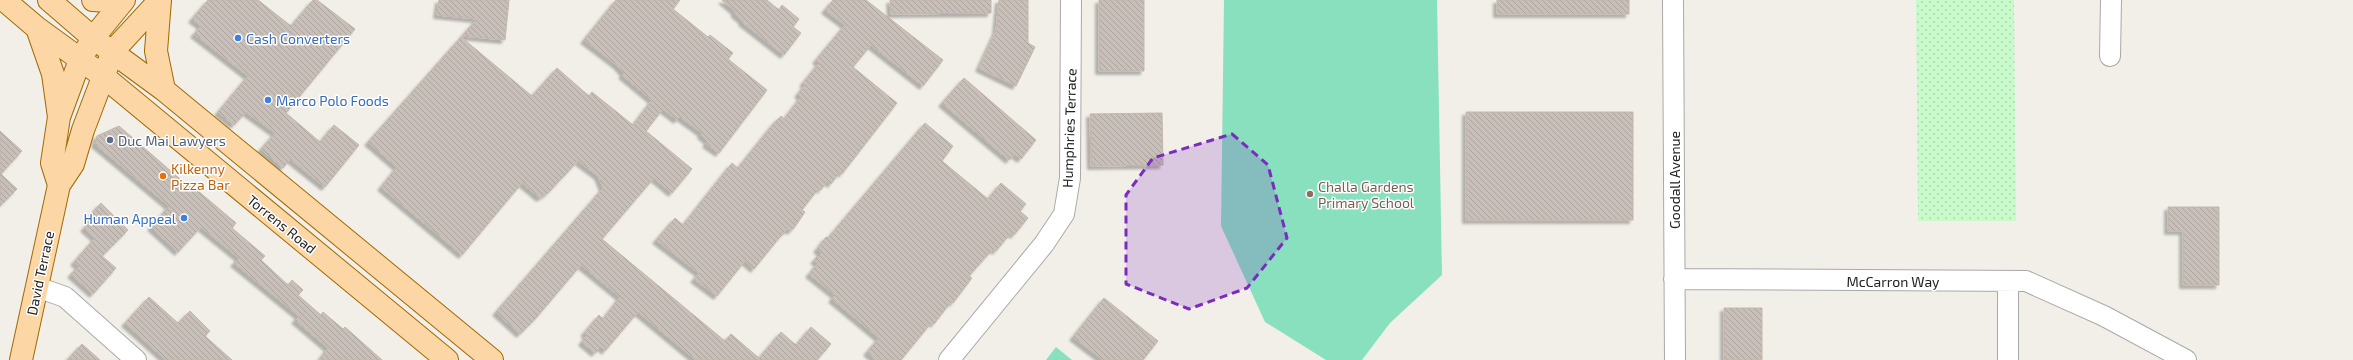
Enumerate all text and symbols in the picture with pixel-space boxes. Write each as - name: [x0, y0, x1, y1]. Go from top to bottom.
- place label: Cash Converters: [246, 30, 350, 47]
- marker: Cash Converters: [233, 33, 243, 43]
- street label: Humphries Terrace: [1058, 68, 1080, 188]
- place label: Marco Polo Foods: [276, 92, 389, 109]
- marker: Marco Polo Foods: [263, 95, 273, 105]
- street label: Goodall Avenue: [1666, 131, 1683, 229]
- place label: Duc Mai Lawyers: [118, 132, 226, 149]
- marker: Duc Mai Lawyers: [105, 135, 115, 145]
- place label: Kilkenny Pizza Bar: [171, 160, 230, 193]
- marker: Kilkenny Pizza Bar: [158, 171, 168, 181]
- place label: Challa Gardens Primary School: [1318, 178, 1415, 211]
- marker: Challa Gardens Primary School: [1305, 189, 1315, 199]
- street label: Torrens Road: [244, 191, 320, 257]
- place label: Human Appeal: [83, 210, 177, 227]
- marker: Human Appeal: [179, 213, 189, 223]
- street label: David Terrace: [23, 229, 57, 317]
- street label: McCarron Way: [1846, 273, 1940, 290]

